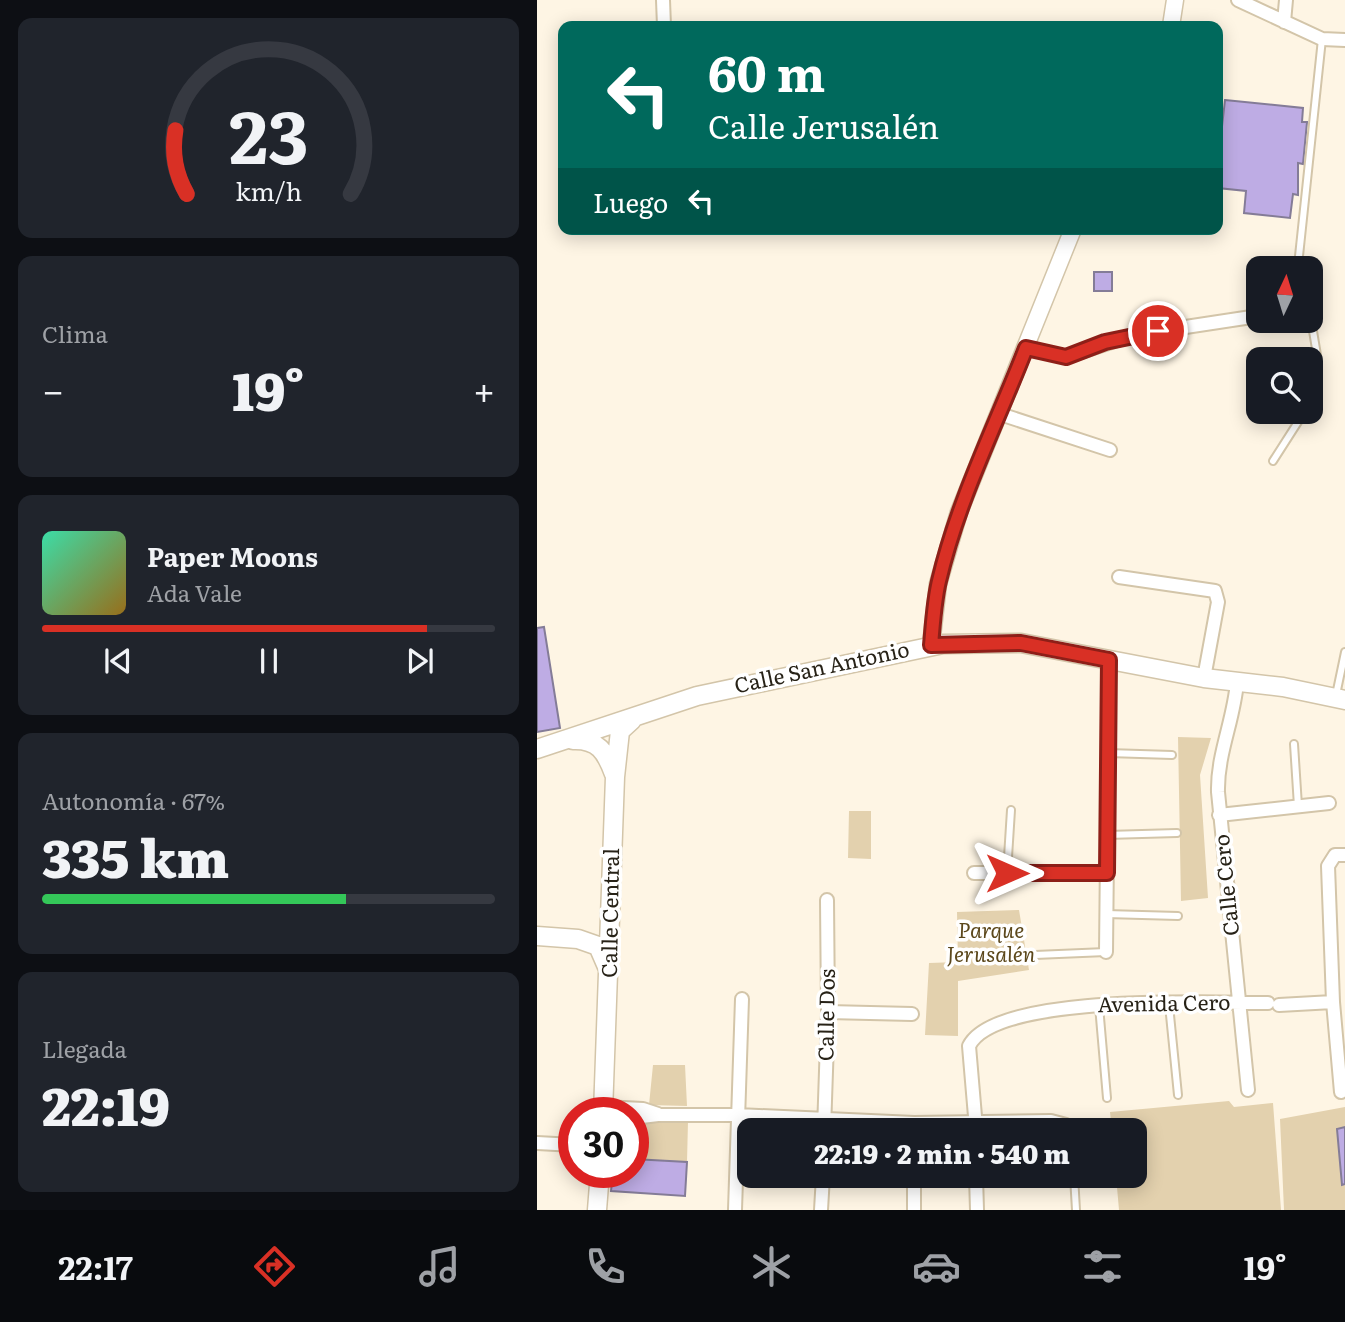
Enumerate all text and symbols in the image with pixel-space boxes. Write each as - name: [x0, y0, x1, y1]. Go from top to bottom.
- text: 60 m: [708, 34, 825, 107]
- icon: left: [593, 49, 684, 140]
- text: 23: [229, 79, 308, 187]
- text: Calle Jerusalén: [708, 101, 939, 149]
- text: km/h: [235, 172, 302, 209]
- text: Luego: [593, 182, 668, 221]
- icon: left: [682, 182, 720, 220]
- north arrow: [1246, 256, 1323, 332]
- map controls: [1246, 256, 1323, 424]
- pin: [1128, 301, 1188, 361]
- icon: arrive: [1139, 312, 1177, 350]
- text: Clima: [42, 316, 108, 350]
- button: search: [1246, 347, 1323, 424]
- text: 19°: [232, 350, 305, 427]
- text: −: [42, 360, 64, 417]
- text: +: [473, 360, 495, 417]
- text: Paper Moons: [147, 536, 318, 575]
- text: Ada Vale: [147, 575, 242, 609]
- street label: Calle San Antonio: [731, 632, 912, 699]
- icon: previous: [99, 642, 137, 680]
- icon: pause: [250, 642, 288, 680]
- icon: next: [401, 642, 439, 680]
- text: Autonomía · 67%: [42, 783, 225, 817]
- text: 335 km: [42, 817, 229, 894]
- street label: Calle Cero: [1204, 833, 1245, 938]
- position arrow: [970, 836, 1044, 910]
- street label: Calle Central: [592, 848, 625, 978]
- park label: Parque Jerusalén: [947, 913, 1036, 968]
- street label: Calle Dos: [808, 969, 841, 1061]
- street label: Avenida Cero: [1097, 985, 1231, 1018]
- text: Llegada: [42, 1031, 127, 1065]
- text: 22:19: [42, 1065, 170, 1142]
- speed limit sign: 30: [558, 1097, 649, 1188]
- text: 22:19 · 2 min · 540 m: [814, 1133, 1070, 1172]
- text: 22:17: [58, 1242, 133, 1290]
- icon: directions: [250, 1242, 299, 1291]
- icon: music: [415, 1242, 464, 1291]
- icon: phone: [581, 1242, 630, 1291]
- icon: climate: [747, 1242, 796, 1291]
- icon: car: [912, 1242, 961, 1291]
- icon: filters: [1078, 1242, 1127, 1291]
- text: 19°: [1244, 1242, 1287, 1290]

